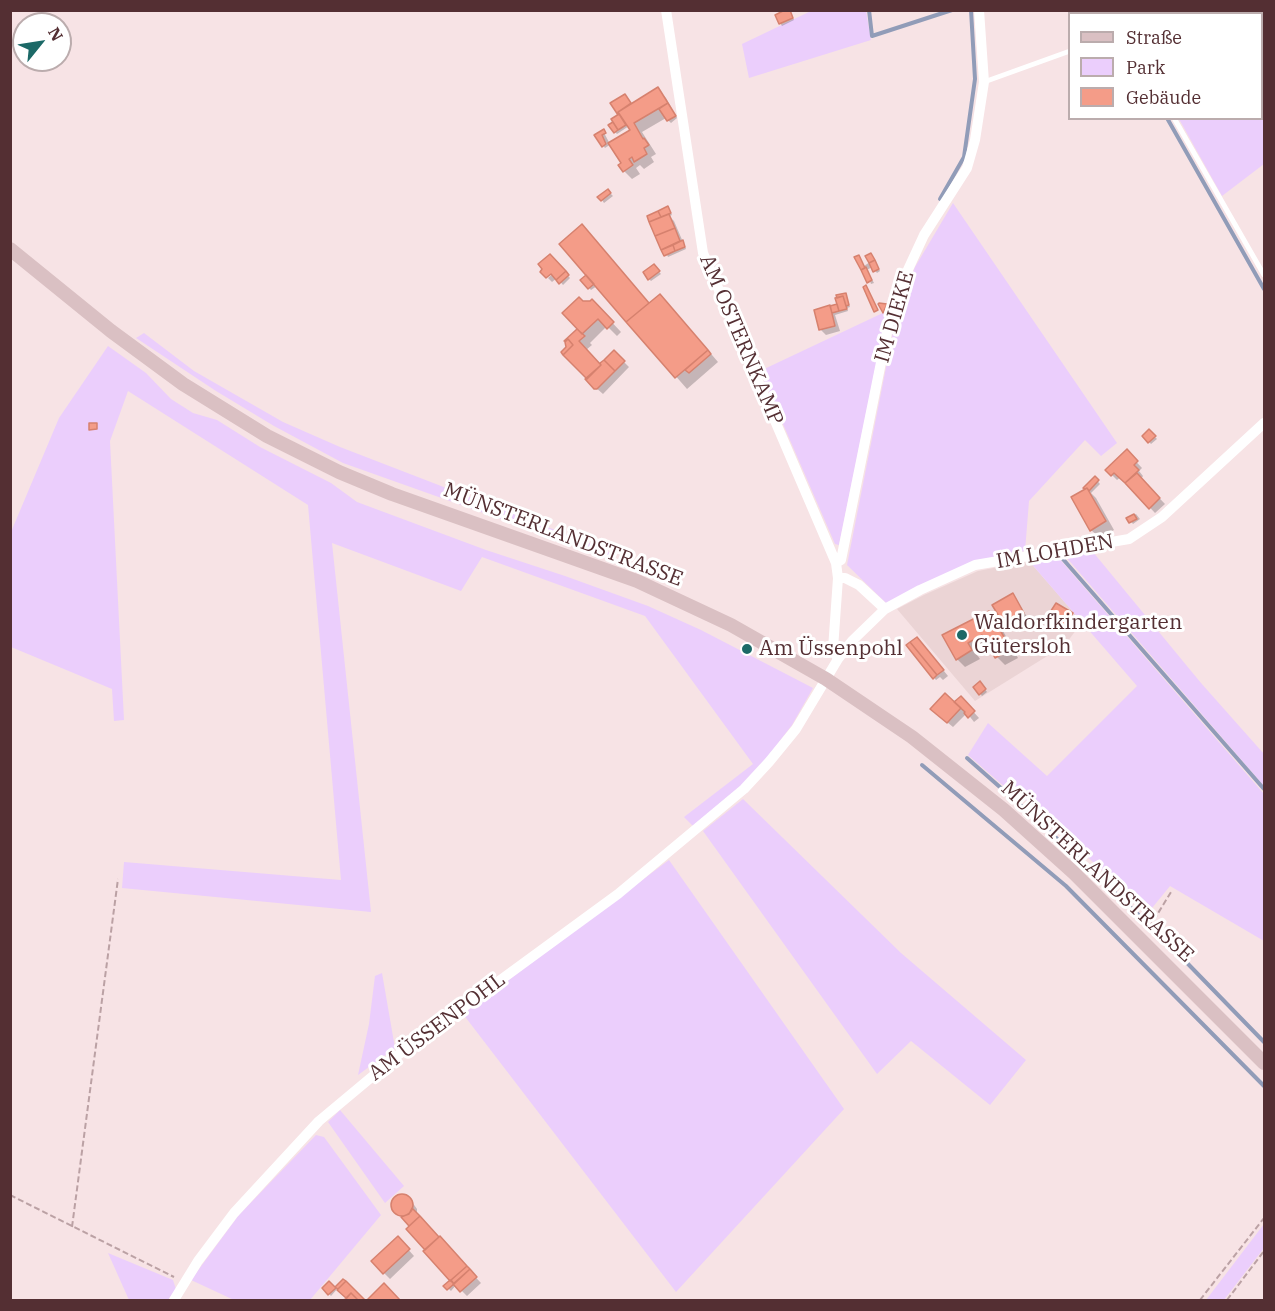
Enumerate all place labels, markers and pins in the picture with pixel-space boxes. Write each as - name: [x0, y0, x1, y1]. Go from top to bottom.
- place label: Waldorfkindergarten Gütersloh: [974, 610, 1182, 660]
- marker: Waldorfkindergarten Gütersloh: [955, 628, 969, 642]
- place label: Am Üssenpohl: [759, 636, 903, 662]
- marker: Am Üssenpohl: [740, 642, 754, 656]

